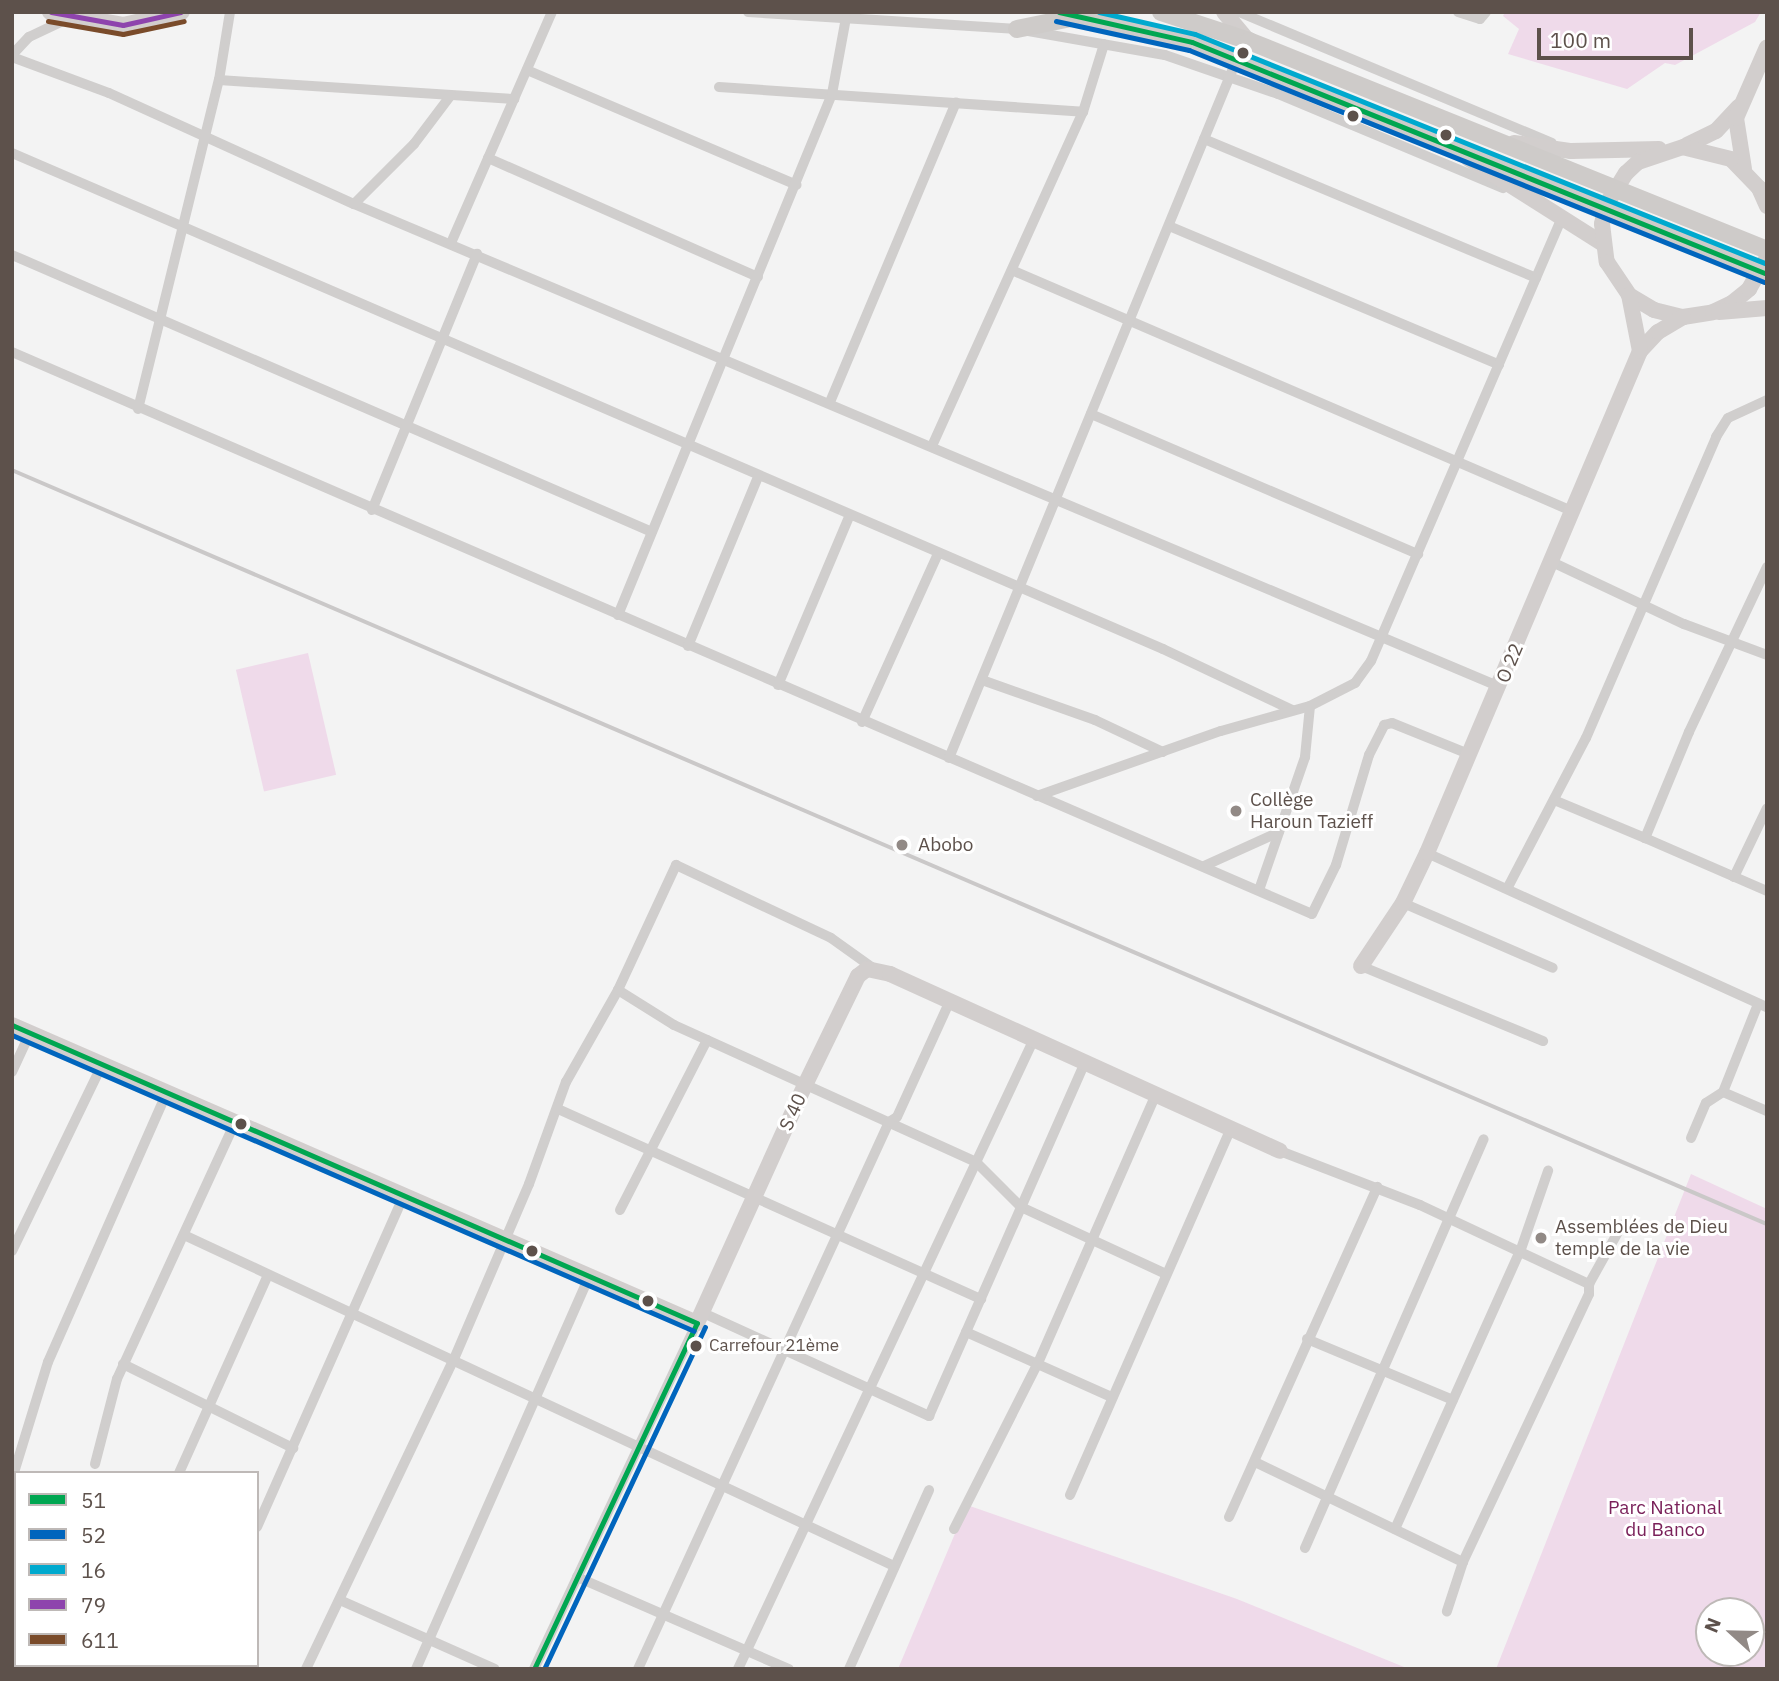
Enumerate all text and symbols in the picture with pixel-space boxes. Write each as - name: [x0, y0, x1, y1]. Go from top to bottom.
- scale bar: [1541, 14, 1697, 58]
- text: 100 m: [1550, 26, 1611, 54]
- unlabelled marker: [1236, 46, 1250, 60]
- unlabelled marker: [1346, 109, 1360, 123]
- unlabelled marker: [1439, 128, 1453, 142]
- street label: O 22: [1492, 640, 1528, 686]
- place label: Collège Haroun Tazieff: [1250, 789, 1373, 833]
- marker: Collège Haroun Tazieff: [1228, 803, 1244, 819]
- place label: Abobo: [918, 834, 973, 856]
- marker: Abobo: [892, 835, 912, 855]
- street label: S 40: [775, 1090, 811, 1134]
- unlabelled marker: [234, 1117, 248, 1131]
- place label: Assemblées de Dieu temple de la vie: [1555, 1216, 1728, 1260]
- marker: Assemblées de Dieu temple de la vie: [1533, 1230, 1549, 1246]
- unlabelled marker: [525, 1244, 539, 1258]
- unlabelled marker: [641, 1294, 655, 1308]
- place label: Carrefour 21ème: [709, 1336, 839, 1356]
- marker: Carrefour 21ème: [689, 1339, 703, 1353]
- legend: [14, 1471, 259, 1667]
- text: 51: [81, 1486, 106, 1514]
- park label: Parc National du Banco: [1608, 1497, 1722, 1541]
- text: 52: [81, 1521, 106, 1549]
- text: 16: [81, 1556, 106, 1584]
- text: 79: [81, 1591, 106, 1619]
- north arrow: [1695, 1597, 1765, 1667]
- text: N: [1699, 1614, 1726, 1636]
- text: 611: [81, 1626, 119, 1654]

